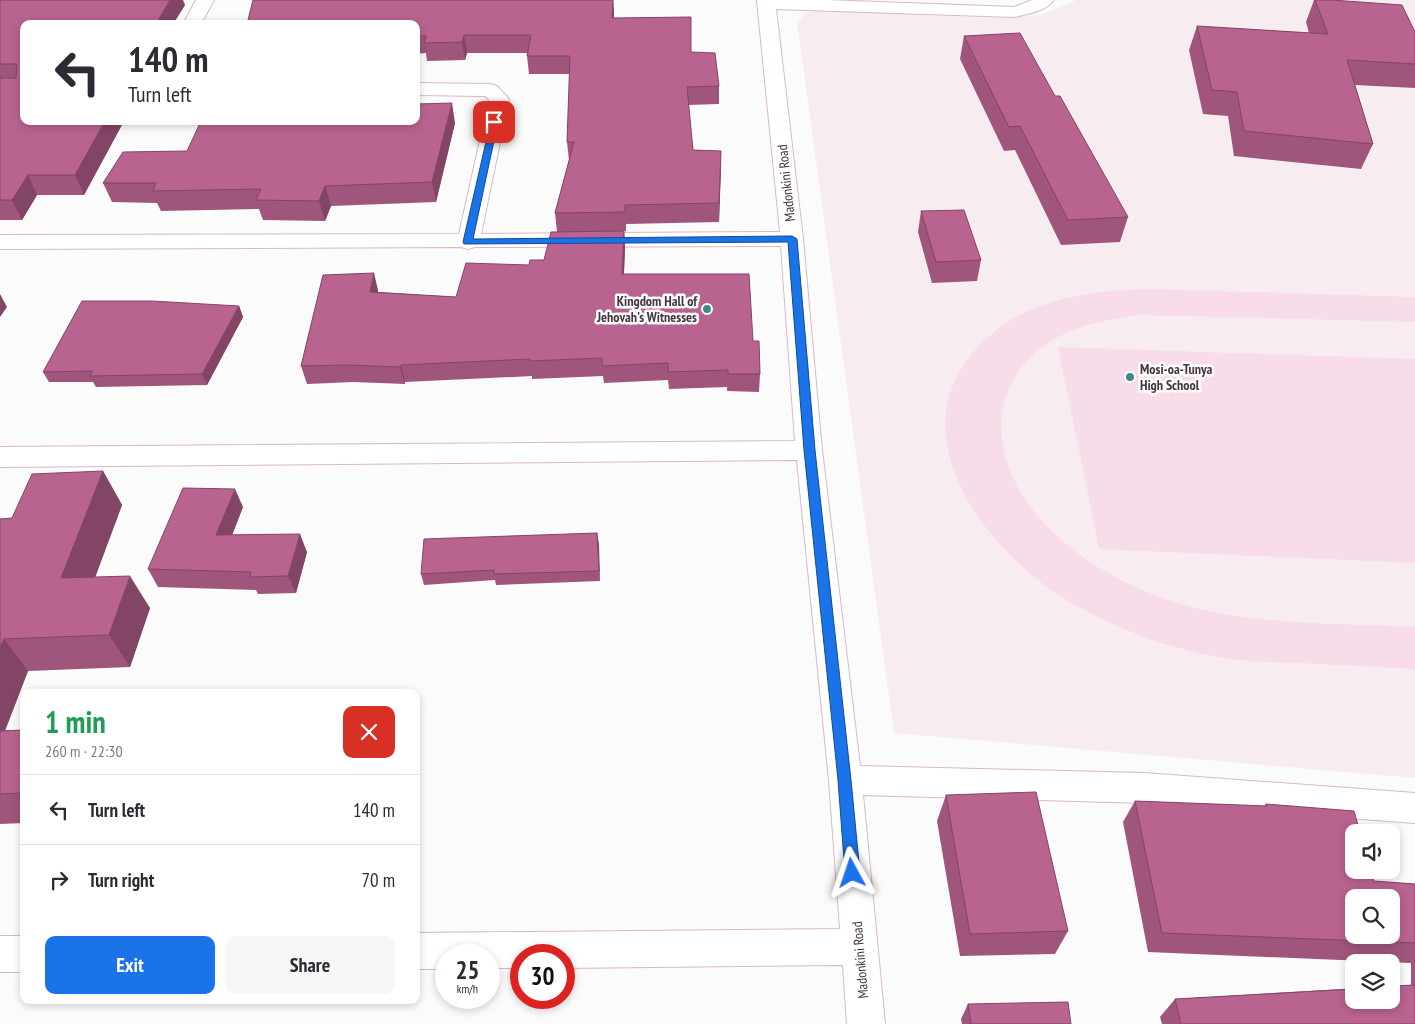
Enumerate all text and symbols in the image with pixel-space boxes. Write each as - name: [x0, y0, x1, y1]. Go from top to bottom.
- text: 140 m: [128, 36, 209, 82]
- icon: left: [45, 40, 110, 105]
- text: Turn left: [128, 80, 192, 108]
- pin: [473, 101, 515, 143]
- icon: arrive: [480, 108, 508, 136]
- street label: Madonkini Road: [773, 144, 799, 222]
- place label: Kingdom Hall of Jehovah's Witnesses: [596, 292, 698, 326]
- marker: Kingdom Hall of Jehovah's Witnesses: [701, 303, 713, 315]
- place label: Mosi-oa-Tunya High School: [1140, 360, 1213, 394]
- marker: Mosi-oa-Tunya High School: [1124, 371, 1136, 383]
- text: 1 min: [45, 702, 106, 741]
- button: close: [343, 706, 395, 758]
- text: 260 m · 22:30: [45, 741, 123, 761]
- icon: left: [45, 796, 73, 824]
- text: Turn left: [88, 798, 145, 822]
- text: 140 m: [353, 798, 395, 822]
- map controls: [1345, 824, 1400, 1009]
- button: sound: [1345, 824, 1400, 879]
- position arrow: [825, 846, 877, 898]
- icon: right: [45, 866, 73, 894]
- text: Turn right: [88, 868, 154, 892]
- text: 70 m: [362, 868, 395, 892]
- button: search: [1345, 889, 1400, 944]
- street label: Madonkini Road: [848, 921, 872, 999]
- button: Exit: [45, 936, 215, 994]
- button: Share: [225, 936, 395, 994]
- speed limit sign: 30: [510, 944, 575, 1009]
- text: 25: [456, 954, 479, 986]
- button: layers: [1345, 954, 1400, 1009]
- text: km/h: [457, 981, 478, 996]

